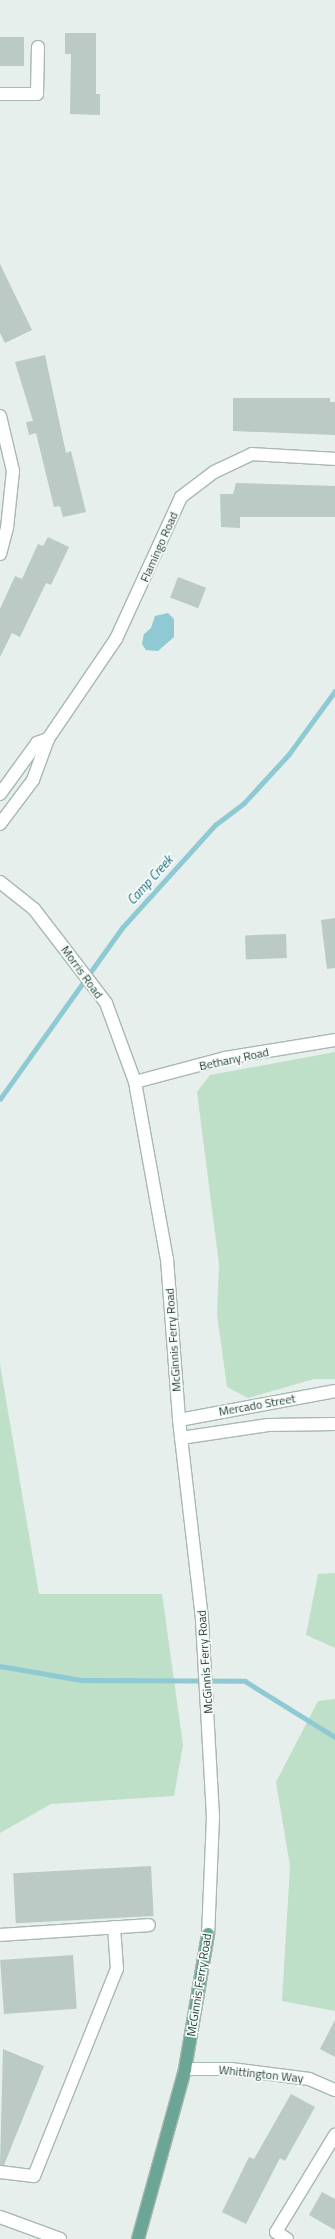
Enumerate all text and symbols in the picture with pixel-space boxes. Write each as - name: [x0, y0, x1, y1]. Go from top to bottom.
- street label: Flamingo Road: [137, 510, 181, 584]
- water label: Camp Creek: [124, 852, 176, 908]
- street label: Morris Road: [58, 943, 106, 1001]
- street label: Bethany Road: [198, 1045, 270, 1073]
- street label: McGinnis Ferry Road: [162, 1288, 184, 1392]
- street label: Mercado Street: [218, 1391, 296, 1419]
- street label: McGinnis Ferry Road: [194, 1610, 216, 1714]
- street label: McGinnis Ferry Road: [184, 1933, 214, 2037]
- street label: Whittington Way: [218, 2062, 304, 2086]

